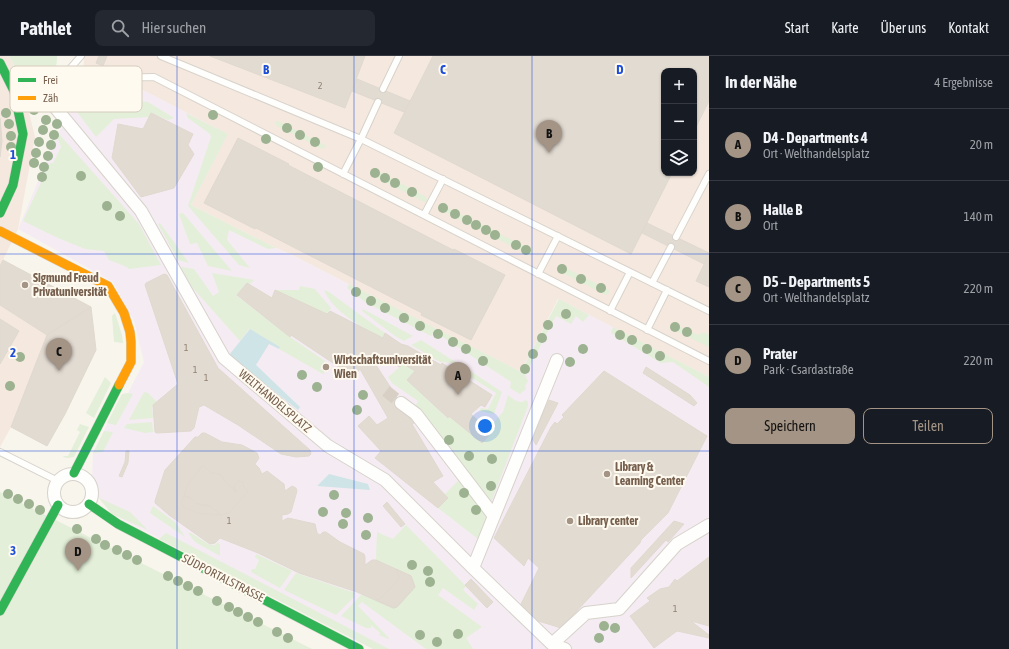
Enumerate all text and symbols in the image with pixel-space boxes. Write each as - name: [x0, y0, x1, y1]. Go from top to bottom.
- search box: [95, 10, 375, 46]
- text: Pathlet: [20, 17, 71, 39]
- icon: search: [109, 17, 131, 39]
- text: Hier suchen: [141, 19, 206, 36]
- text: Start: [785, 20, 809, 36]
- text: Karte: [831, 20, 859, 36]
- text: Über uns: [881, 20, 926, 36]
- text: Kontakt: [948, 20, 989, 36]
- text: B: [263, 62, 270, 77]
- text: C: [440, 62, 446, 77]
- text: D: [616, 62, 624, 77]
- legend: [10, 66, 142, 112]
- map controls: [661, 68, 697, 176]
- button: +: [661, 68, 697, 104]
- text: In der Nähe: [725, 72, 797, 92]
- text: Frei: [43, 74, 58, 86]
- text: 4 Ergebnisse: [934, 75, 993, 90]
- house number: 2: [318, 80, 323, 91]
- text: Zäh: [43, 92, 58, 104]
- button: −: [661, 104, 697, 140]
- pin: B: [536, 120, 562, 153]
- text: D4 - Departments 4: [763, 129, 868, 146]
- text: A: [735, 137, 741, 152]
- text: 20 m: [970, 137, 993, 152]
- button: layers: [661, 140, 697, 176]
- text: Ort · Welthandelsplatz: [763, 146, 869, 161]
- text: 1: [10, 147, 16, 162]
- text: Halle B: [763, 201, 802, 218]
- text: B: [735, 209, 741, 224]
- text: 140 m: [964, 209, 993, 224]
- text: Ort: [763, 218, 778, 233]
- place label: Sigmund Freud Privatuniversität: [33, 271, 107, 299]
- text: D5 – Departments 5: [763, 273, 870, 290]
- marker: Sigmund Freud Privatuniversität: [20, 280, 30, 290]
- text: C: [735, 281, 741, 296]
- text: 220 m: [964, 281, 993, 296]
- text: Ort · Welthandelsplatz: [763, 290, 869, 305]
- pin: C: [46, 338, 72, 371]
- house number: 1: [184, 342, 189, 353]
- text: 2: [10, 345, 16, 360]
- text: Prater: [763, 345, 797, 362]
- place label: Wirtschaftsuniversität Wien: [333, 353, 432, 381]
- text: D: [734, 353, 742, 368]
- text: 220 m: [964, 353, 993, 368]
- marker: Wirtschaftsuniversität Wien: [321, 362, 331, 372]
- pin: A: [445, 362, 471, 395]
- text: Park · Csardastraße: [763, 362, 854, 377]
- house number: 1: [193, 364, 198, 375]
- street label: WELTHANDELSPLATZ: [236, 366, 315, 436]
- house number: 1: [204, 372, 209, 383]
- button: Speichern: [725, 408, 855, 444]
- button: Teilen: [863, 408, 993, 444]
- your location: [475, 416, 495, 436]
- place label: Library & Learning Center: [615, 460, 685, 488]
- marker: Library & Learning Center: [602, 469, 612, 479]
- place label: Library center: [578, 514, 639, 528]
- house number: 1: [227, 515, 232, 526]
- marker: Library center: [565, 516, 575, 526]
- pin: D: [65, 538, 91, 571]
- text: 3: [10, 543, 16, 558]
- street label: SÜDPORTALSTRASSE: [180, 551, 266, 605]
- house number: 1: [673, 603, 678, 614]

